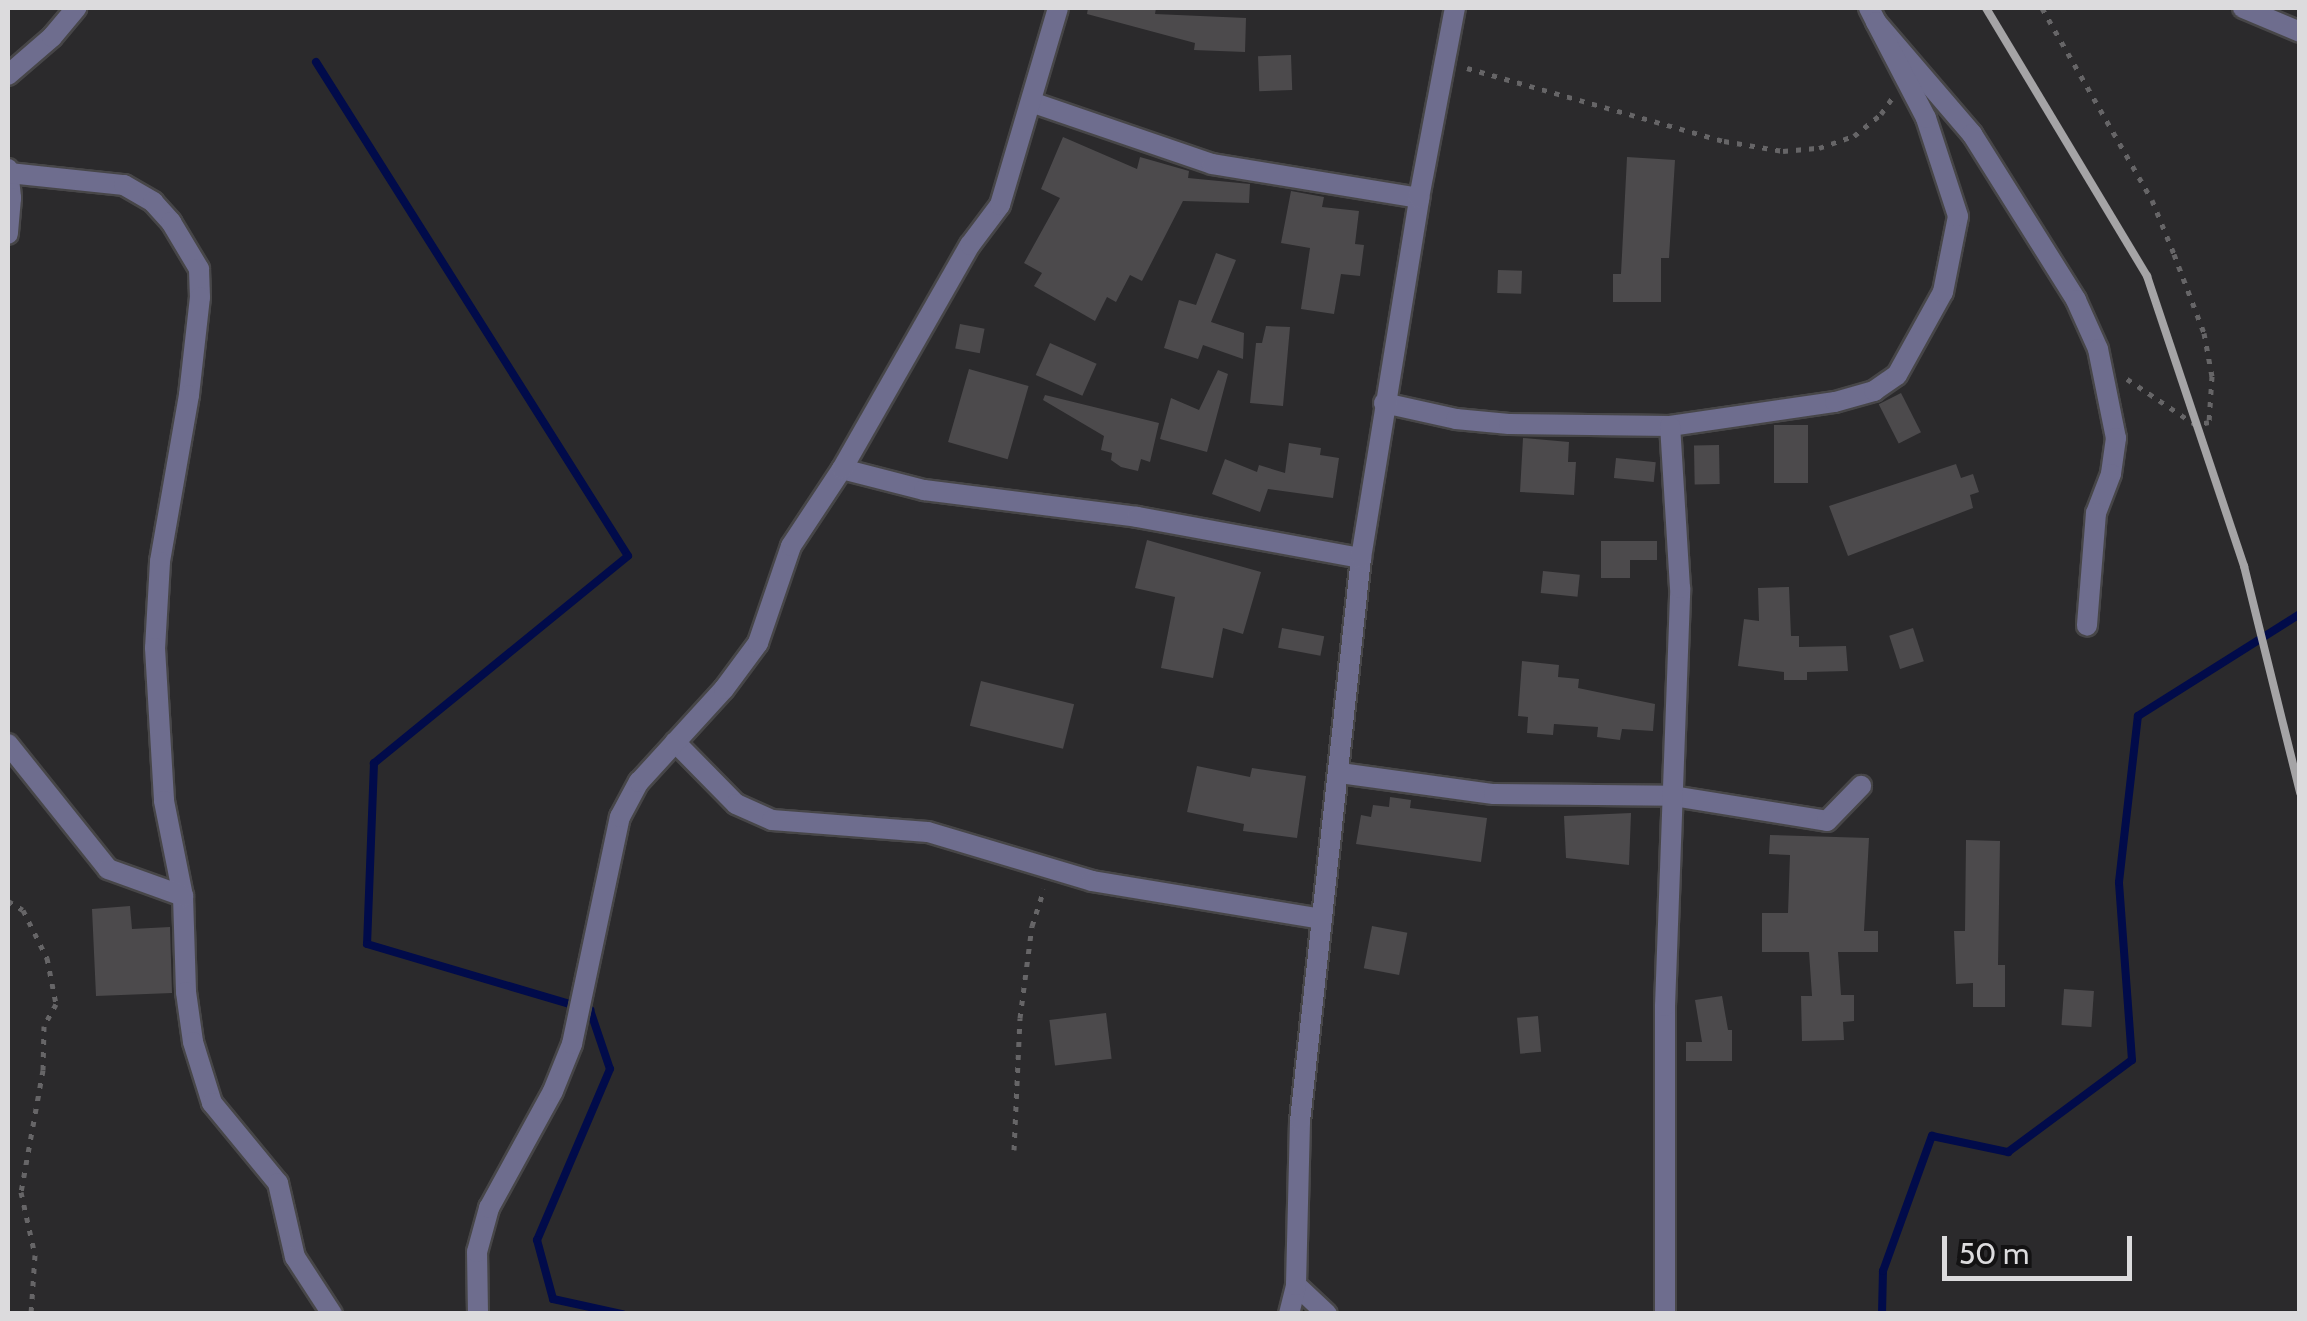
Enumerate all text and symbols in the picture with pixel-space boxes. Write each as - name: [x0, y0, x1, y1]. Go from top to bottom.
- scale bar: [1947, 1216, 2137, 1278]
- text: 50 m: [1959, 1235, 2029, 1272]

